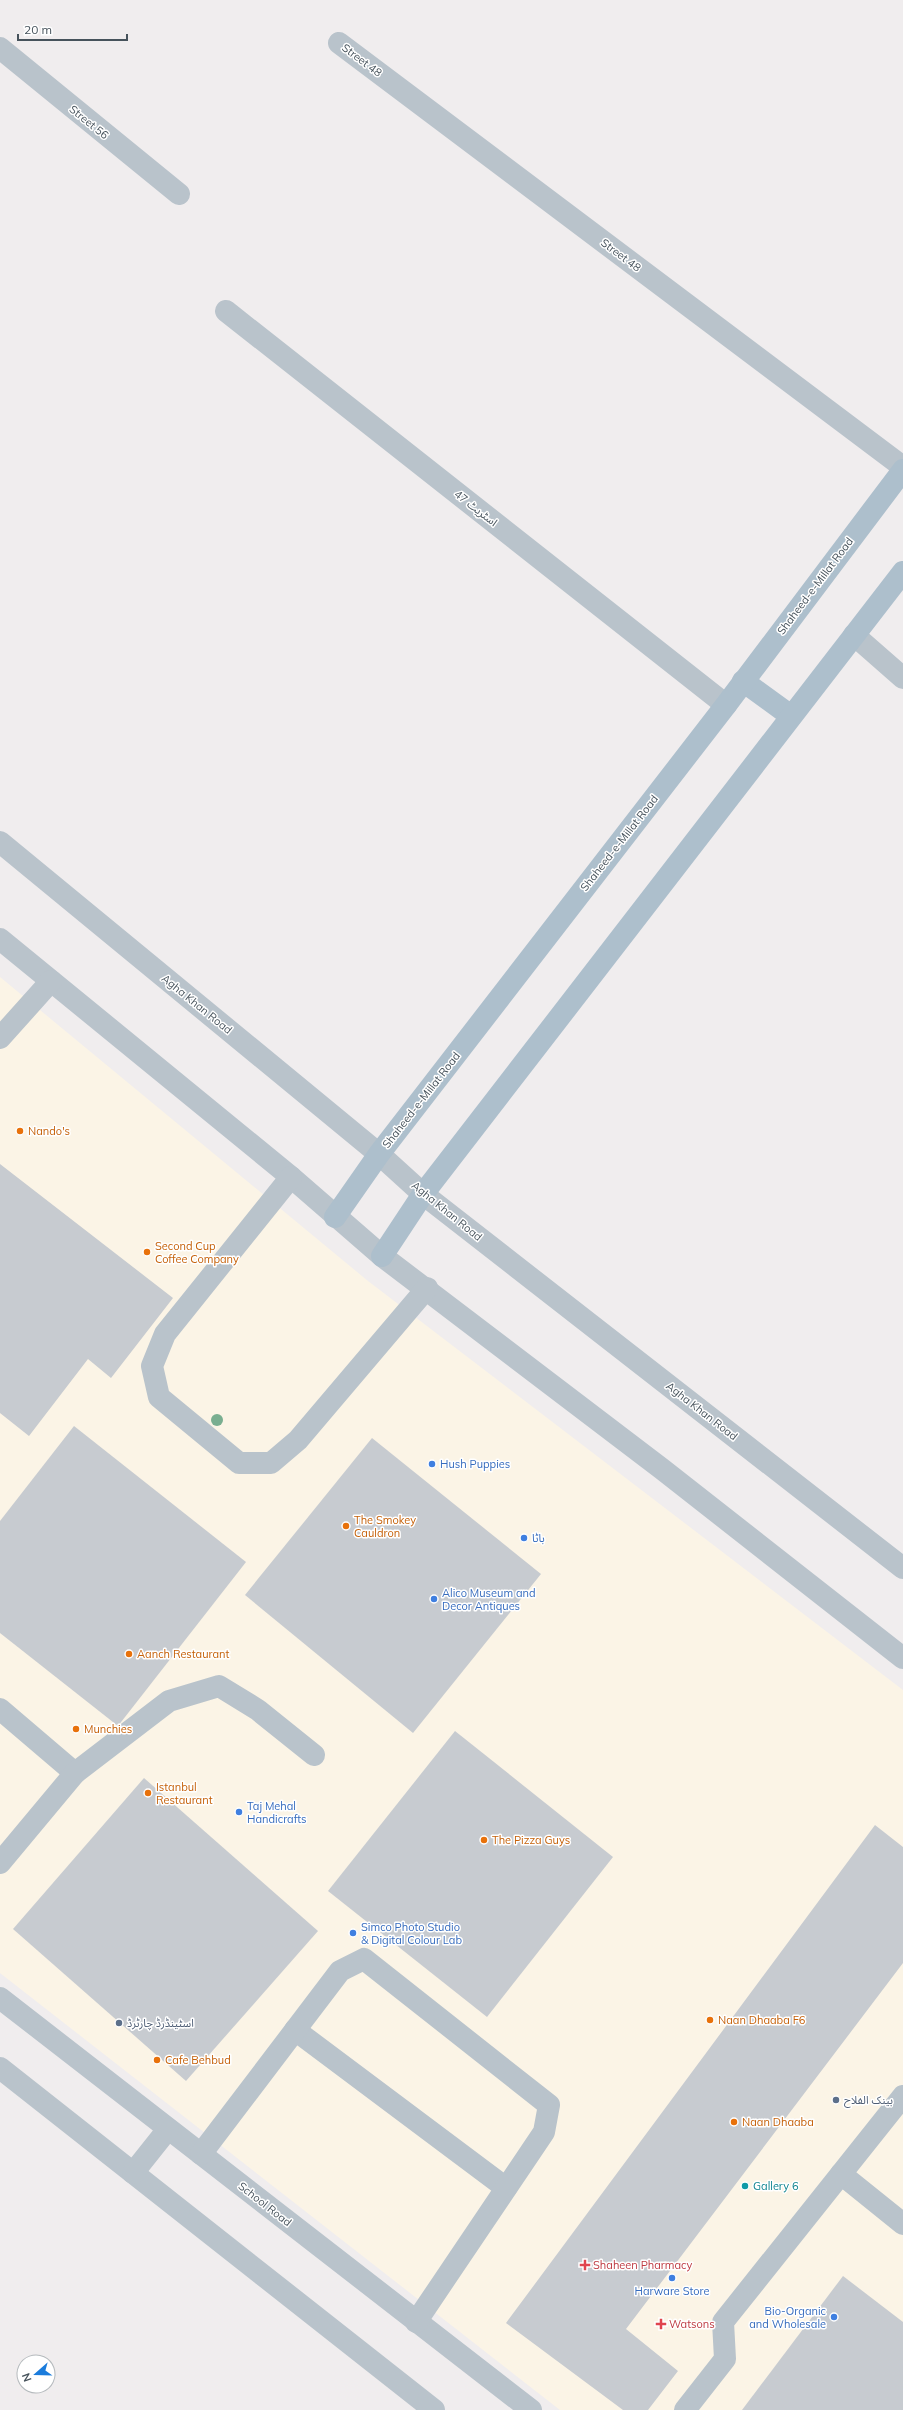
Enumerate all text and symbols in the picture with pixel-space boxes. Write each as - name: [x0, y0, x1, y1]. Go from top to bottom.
- scale bar: [18, 16, 127, 42]
- text: 20 m: [24, 22, 52, 37]
- street label: Street 48: [339, 40, 385, 80]
- street label: Street 56: [67, 102, 112, 142]
- street label: Street 48: [598, 235, 644, 275]
- street label: اسٹریٹ 47: [452, 487, 500, 529]
- street label: Shaheed-e-Millat Road: [774, 535, 856, 637]
- street label: Shaheed-e-Millat Road: [577, 792, 661, 894]
- street label: Agha Khan Road: [159, 971, 235, 1037]
- street label: Shaheed-e-Millat Road: [379, 1049, 463, 1151]
- place label: Nando's: [28, 1124, 70, 1138]
- marker: Nando's: [15, 1126, 25, 1136]
- street label: Agha Khan Road: [409, 1178, 485, 1244]
- place label: Second Cup Coffee Company: [155, 1239, 239, 1266]
- marker: Second Cup Coffee Company: [142, 1247, 152, 1257]
- street label: Agha Khan Road: [663, 1379, 741, 1443]
- place label: Hush Puppies: [440, 1457, 510, 1471]
- marker: Hush Puppies: [427, 1459, 437, 1469]
- place label: The Smokey Cauldron: [354, 1513, 416, 1540]
- marker: The Smokey Cauldron: [341, 1521, 351, 1531]
- place label: باٹا: [532, 1531, 545, 1545]
- marker: باٹا: [519, 1533, 529, 1543]
- place label: Alico Museum and Decor Antiques: [442, 1586, 536, 1613]
- marker: Alico Museum and Decor Antiques: [429, 1594, 439, 1604]
- place label: Aanch Restaurant: [137, 1647, 230, 1661]
- marker: Aanch Restaurant: [124, 1649, 134, 1659]
- place label: Munchies: [84, 1722, 132, 1736]
- marker: Munchies: [71, 1724, 81, 1734]
- place label: Istanbul Restaurant: [156, 1780, 213, 1807]
- marker: Istanbul Restaurant: [143, 1788, 153, 1798]
- place label: Taj Mehal Handicrafts: [247, 1799, 306, 1826]
- marker: Taj Mehal Handicrafts: [234, 1807, 244, 1817]
- place label: The Pizza Guys: [492, 1833, 570, 1847]
- marker: The Pizza Guys: [479, 1835, 489, 1845]
- place label: Simco Photo Studio & Digital Colour Lab: [361, 1920, 462, 1947]
- marker: Simco Photo Studio & Digital Colour Lab: [348, 1928, 358, 1938]
- place label: Naan Dhaaba F6: [718, 2013, 806, 2027]
- marker: Naan Dhaaba F6: [705, 2015, 715, 2025]
- place label: اسٹینڈرڈ چارٹرڈ: [127, 2016, 194, 2031]
- marker: اسٹینڈرڈ چارٹرڈ: [114, 2018, 124, 2028]
- place label: Cafe Behbud: [165, 2053, 231, 2067]
- marker: Cafe Behbud: [152, 2055, 162, 2065]
- place label: بینک الفلاح: [844, 2093, 893, 2108]
- marker: بینک الفلاح: [831, 2095, 841, 2105]
- place label: Naan Dhaaba: [742, 2115, 814, 2129]
- marker: Naan Dhaaba: [729, 2117, 739, 2127]
- street label: School Road: [236, 2179, 294, 2229]
- place label: Gallery 6: [753, 2179, 799, 2193]
- marker: Gallery 6: [740, 2181, 750, 2191]
- place label: Shaheen Pharmacy: [593, 2258, 693, 2272]
- marker: Shaheen Pharmacy: [580, 2260, 590, 2270]
- marker: Harware Store: [667, 2273, 677, 2283]
- place label: Harware Store: [635, 2284, 710, 2298]
- place label: Bio-Organic and Wholesale: [749, 2304, 827, 2331]
- marker: Bio-Organic and Wholesale: [829, 2312, 839, 2322]
- place label: Watsons: [669, 2317, 715, 2331]
- marker: Watsons: [656, 2319, 666, 2329]
- north arrow: [16, 2354, 56, 2394]
- text: N: [19, 2371, 35, 2384]

